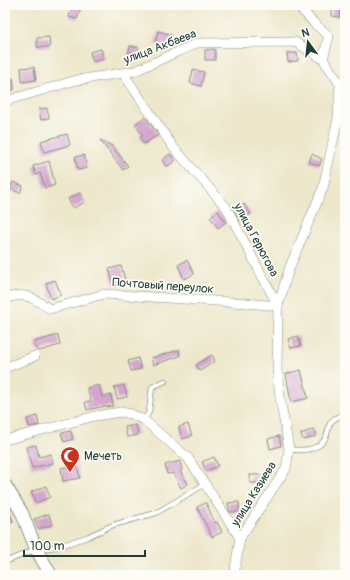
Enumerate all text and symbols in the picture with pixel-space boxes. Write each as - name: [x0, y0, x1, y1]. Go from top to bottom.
- north arrow: [288, 22, 328, 62]
- text: N: [300, 25, 311, 40]
- street label: улица Акбаева: [121, 26, 199, 68]
- street label: улица Герюгова: [230, 200, 282, 280]
- street label: Почтовый переулок: [112, 275, 214, 297]
- mosque icon: Мечеть: [59, 445, 81, 473]
- place label: Мечеть: [84, 449, 122, 464]
- street label: улица Казиева: [228, 459, 280, 530]
- scale bar: [24, 532, 145, 558]
- text: 100 m: [30, 539, 65, 554]

